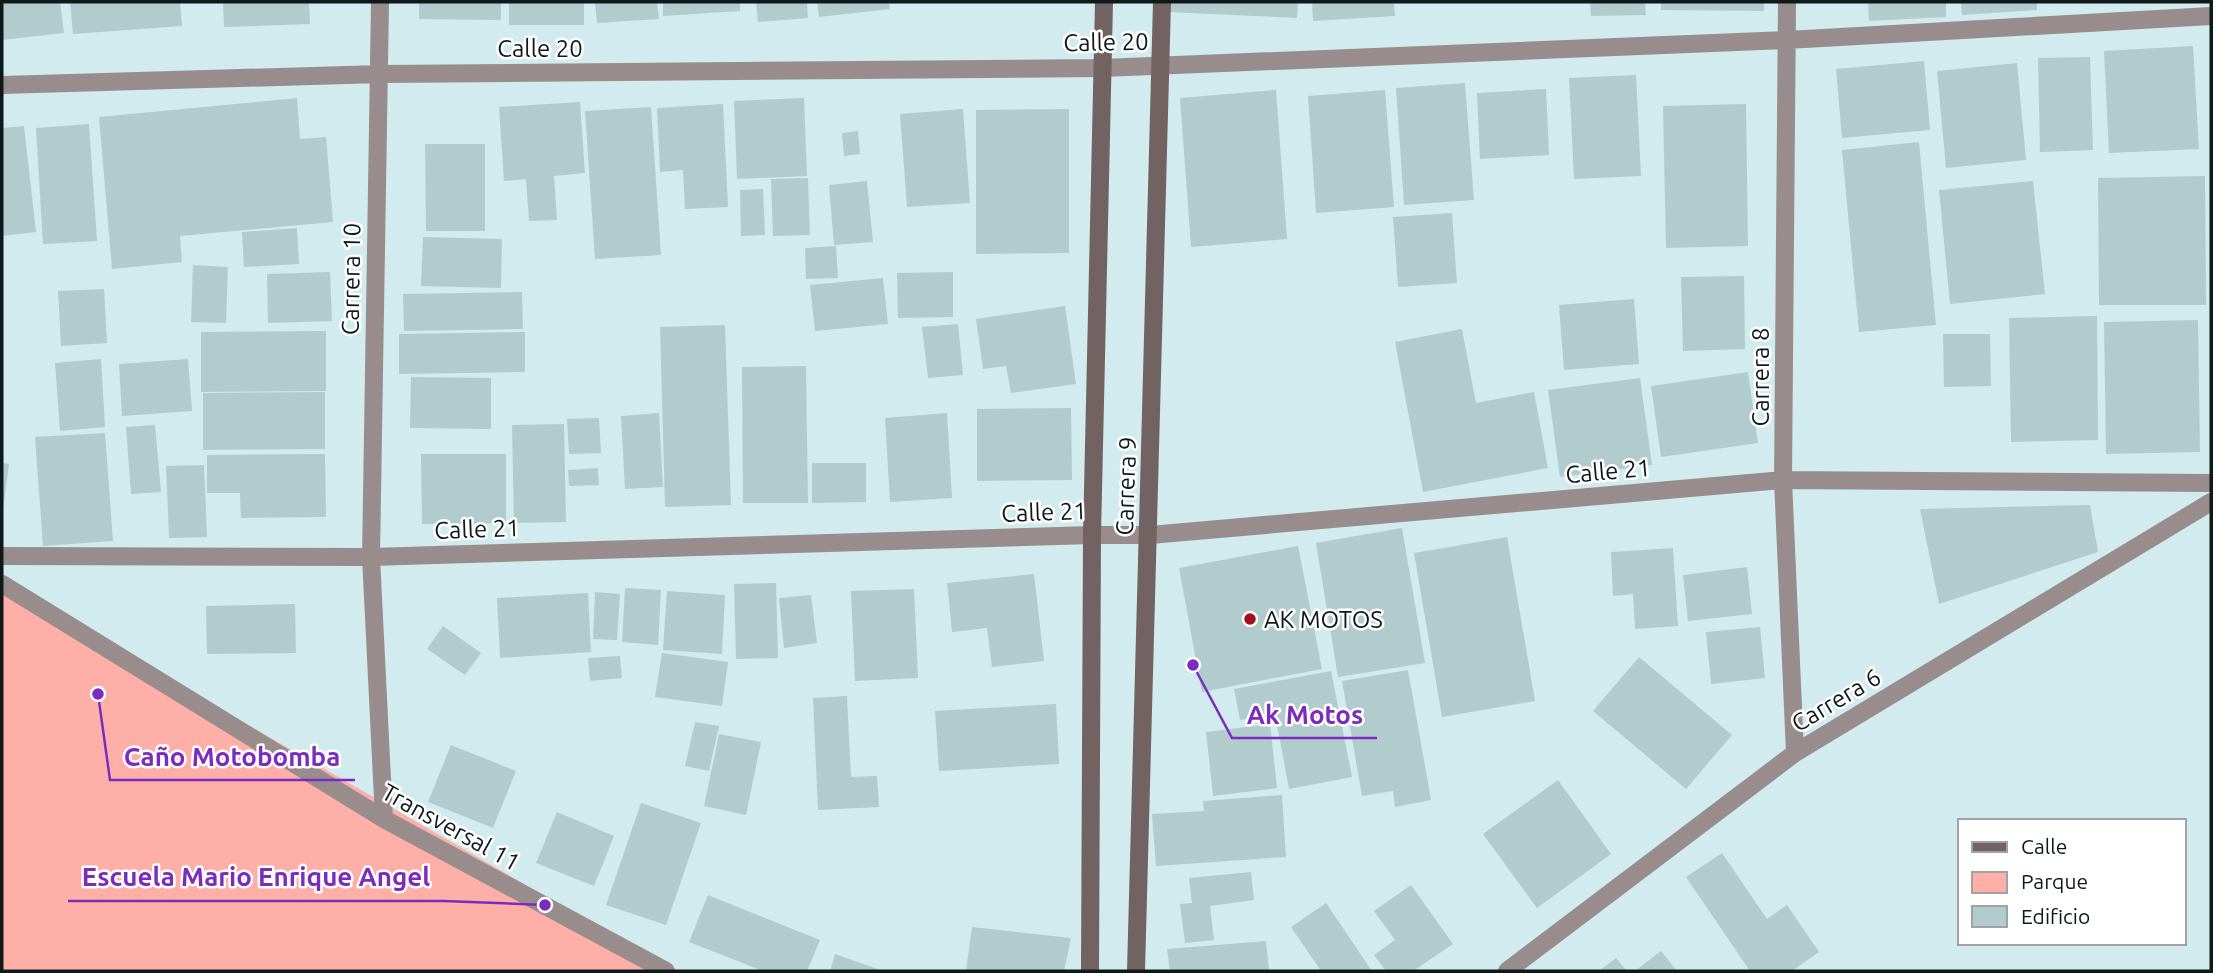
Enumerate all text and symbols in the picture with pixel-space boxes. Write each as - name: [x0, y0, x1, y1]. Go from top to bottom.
- street label: Calle 20: [1063, 28, 1149, 56]
- street label: Calle 20: [497, 35, 583, 62]
- street label: Carrera 10: [337, 223, 365, 335]
- street label: Carrera 8: [1747, 328, 1774, 426]
- street label: Carrera 9: [1111, 436, 1141, 536]
- street label: Calle 21: [1564, 454, 1652, 488]
- street label: Calle 21: [1001, 497, 1087, 527]
- street label: Calle 21: [434, 514, 520, 544]
- place label: AK MOTOS: [1264, 606, 1383, 633]
- marker: AK MOTOS: [1242, 611, 1258, 627]
- street label: Carrera 6: [1787, 663, 1885, 737]
- callout: Ak Motos: [1232, 691, 1377, 738]
- text: Ak Motos: [1247, 700, 1363, 729]
- callout: Caño Motobomba: [110, 733, 355, 780]
- text: Caño Motobomba: [124, 742, 340, 771]
- street label: Transversal 11: [377, 778, 525, 876]
- legend: [1958, 819, 2185, 945]
- text: Calle: [2021, 834, 2067, 858]
- callout: Escuela Mario Enrique Angel: [68, 854, 444, 901]
- text: Escuela Mario Enrique Angel: [82, 862, 430, 891]
- text: Parque: [2021, 869, 2088, 893]
- text: Edificio: [2021, 904, 2090, 928]

